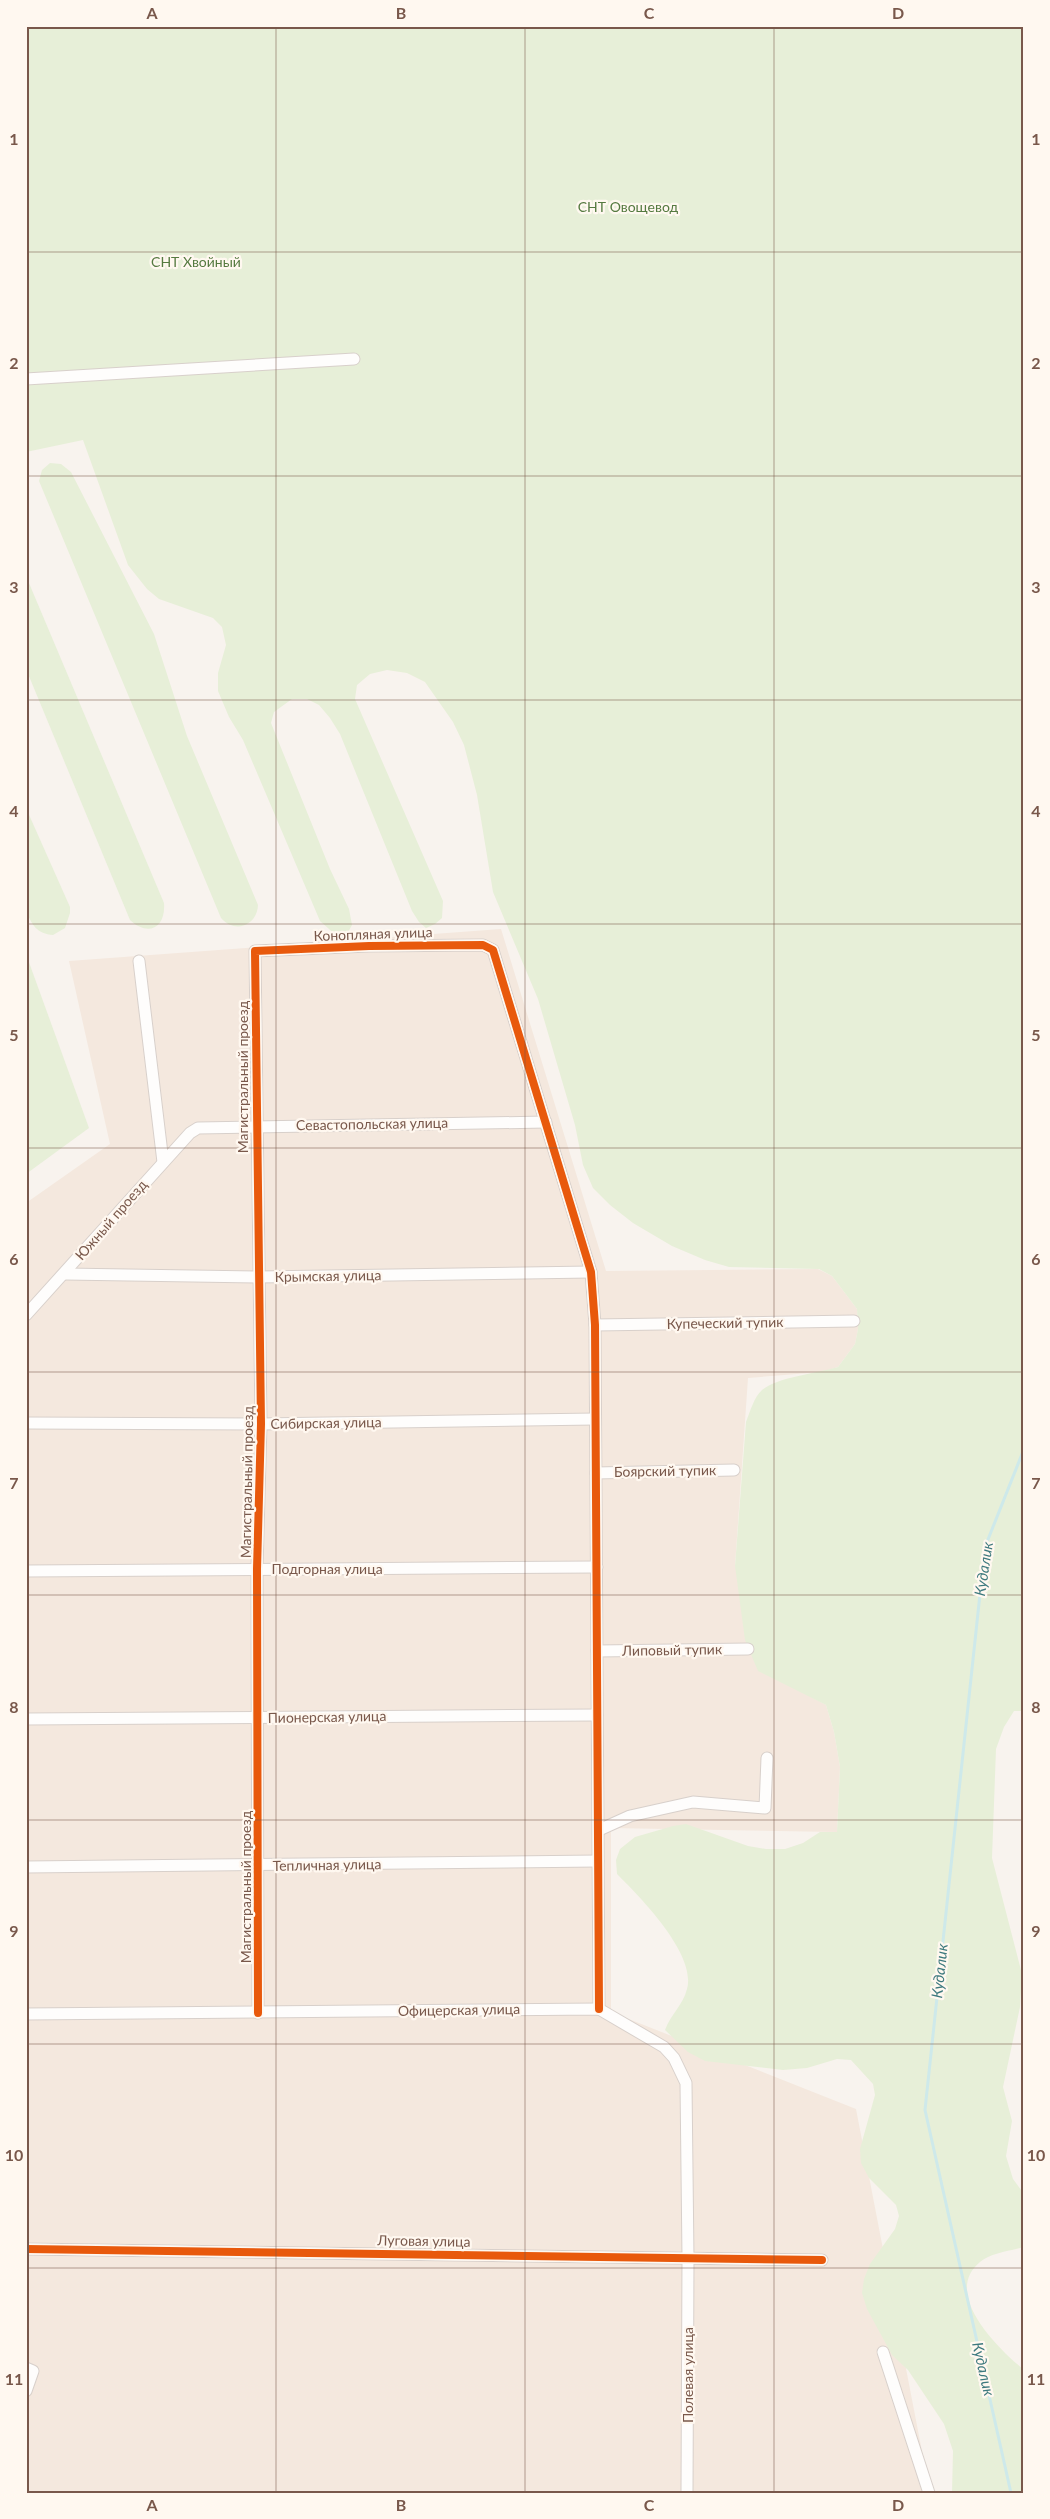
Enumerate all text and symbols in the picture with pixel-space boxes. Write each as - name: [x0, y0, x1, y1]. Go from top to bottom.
- text: A: [145, 3, 158, 22]
- text: B: [396, 3, 406, 22]
- text: C: [644, 3, 655, 22]
- text: D: [892, 3, 904, 22]
- text: 1: [9, 129, 19, 148]
- text: 1: [1031, 129, 1041, 148]
- park label: СНТ Овощевод: [578, 198, 679, 215]
- park label: СНТ Хвойный: [151, 253, 241, 270]
- text: 2: [9, 353, 19, 372]
- text: 2: [1031, 353, 1041, 372]
- text: 3: [9, 577, 19, 596]
- text: 3: [1031, 577, 1041, 596]
- text: 4: [9, 801, 19, 820]
- text: 4: [1031, 801, 1041, 820]
- street label: Конопляная улица: [313, 923, 433, 944]
- street label: Магистральный проезд: [234, 1000, 251, 1153]
- text: 5: [9, 1025, 19, 1044]
- text: 5: [1031, 1025, 1041, 1044]
- street label: Севастопольская улица: [296, 1114, 448, 1133]
- street label: Южный проезд: [71, 1176, 150, 1263]
- text: 6: [9, 1249, 19, 1268]
- text: 6: [1031, 1249, 1041, 1268]
- street label: Крымская улица: [274, 1266, 382, 1285]
- street label: Купеческий тупик: [666, 1313, 784, 1332]
- street label: Магистральный проезд: [237, 1405, 256, 1558]
- street label: Сибирская улица: [270, 1413, 382, 1432]
- street label: Боярский тупик: [614, 1461, 717, 1480]
- text: 7: [9, 1473, 19, 1492]
- text: 7: [1031, 1473, 1041, 1492]
- water label: Кудалик: [970, 1540, 996, 1597]
- street label: Подгорная улица: [271, 1560, 383, 1577]
- street label: Липовый тупик: [621, 1640, 723, 1659]
- text: 8: [9, 1697, 19, 1716]
- text: 8: [1031, 1697, 1041, 1716]
- street label: Пионерская улица: [267, 1707, 387, 1726]
- street label: Магистральный проезд: [237, 1810, 254, 1963]
- street label: Тепличная улица: [272, 1855, 382, 1874]
- text: 9: [9, 1921, 19, 1940]
- text: 9: [1031, 1921, 1041, 1940]
- water label: Кудалик: [927, 1942, 951, 1999]
- street label: Офицерская улица: [398, 2000, 520, 2019]
- text: 10: [5, 2145, 23, 2164]
- text: 10: [1027, 2145, 1045, 2164]
- street label: Луговая улица: [376, 2231, 471, 2250]
- street label: Полевая улица: [679, 2327, 696, 2423]
- water label: Кудалик: [969, 2340, 999, 2398]
- text: 11: [5, 2369, 23, 2388]
- text: 11: [1027, 2369, 1045, 2388]
- text: A: [145, 2495, 158, 2514]
- text: B: [396, 2495, 406, 2514]
- text: C: [644, 2495, 655, 2514]
- text: D: [892, 2495, 904, 2514]

